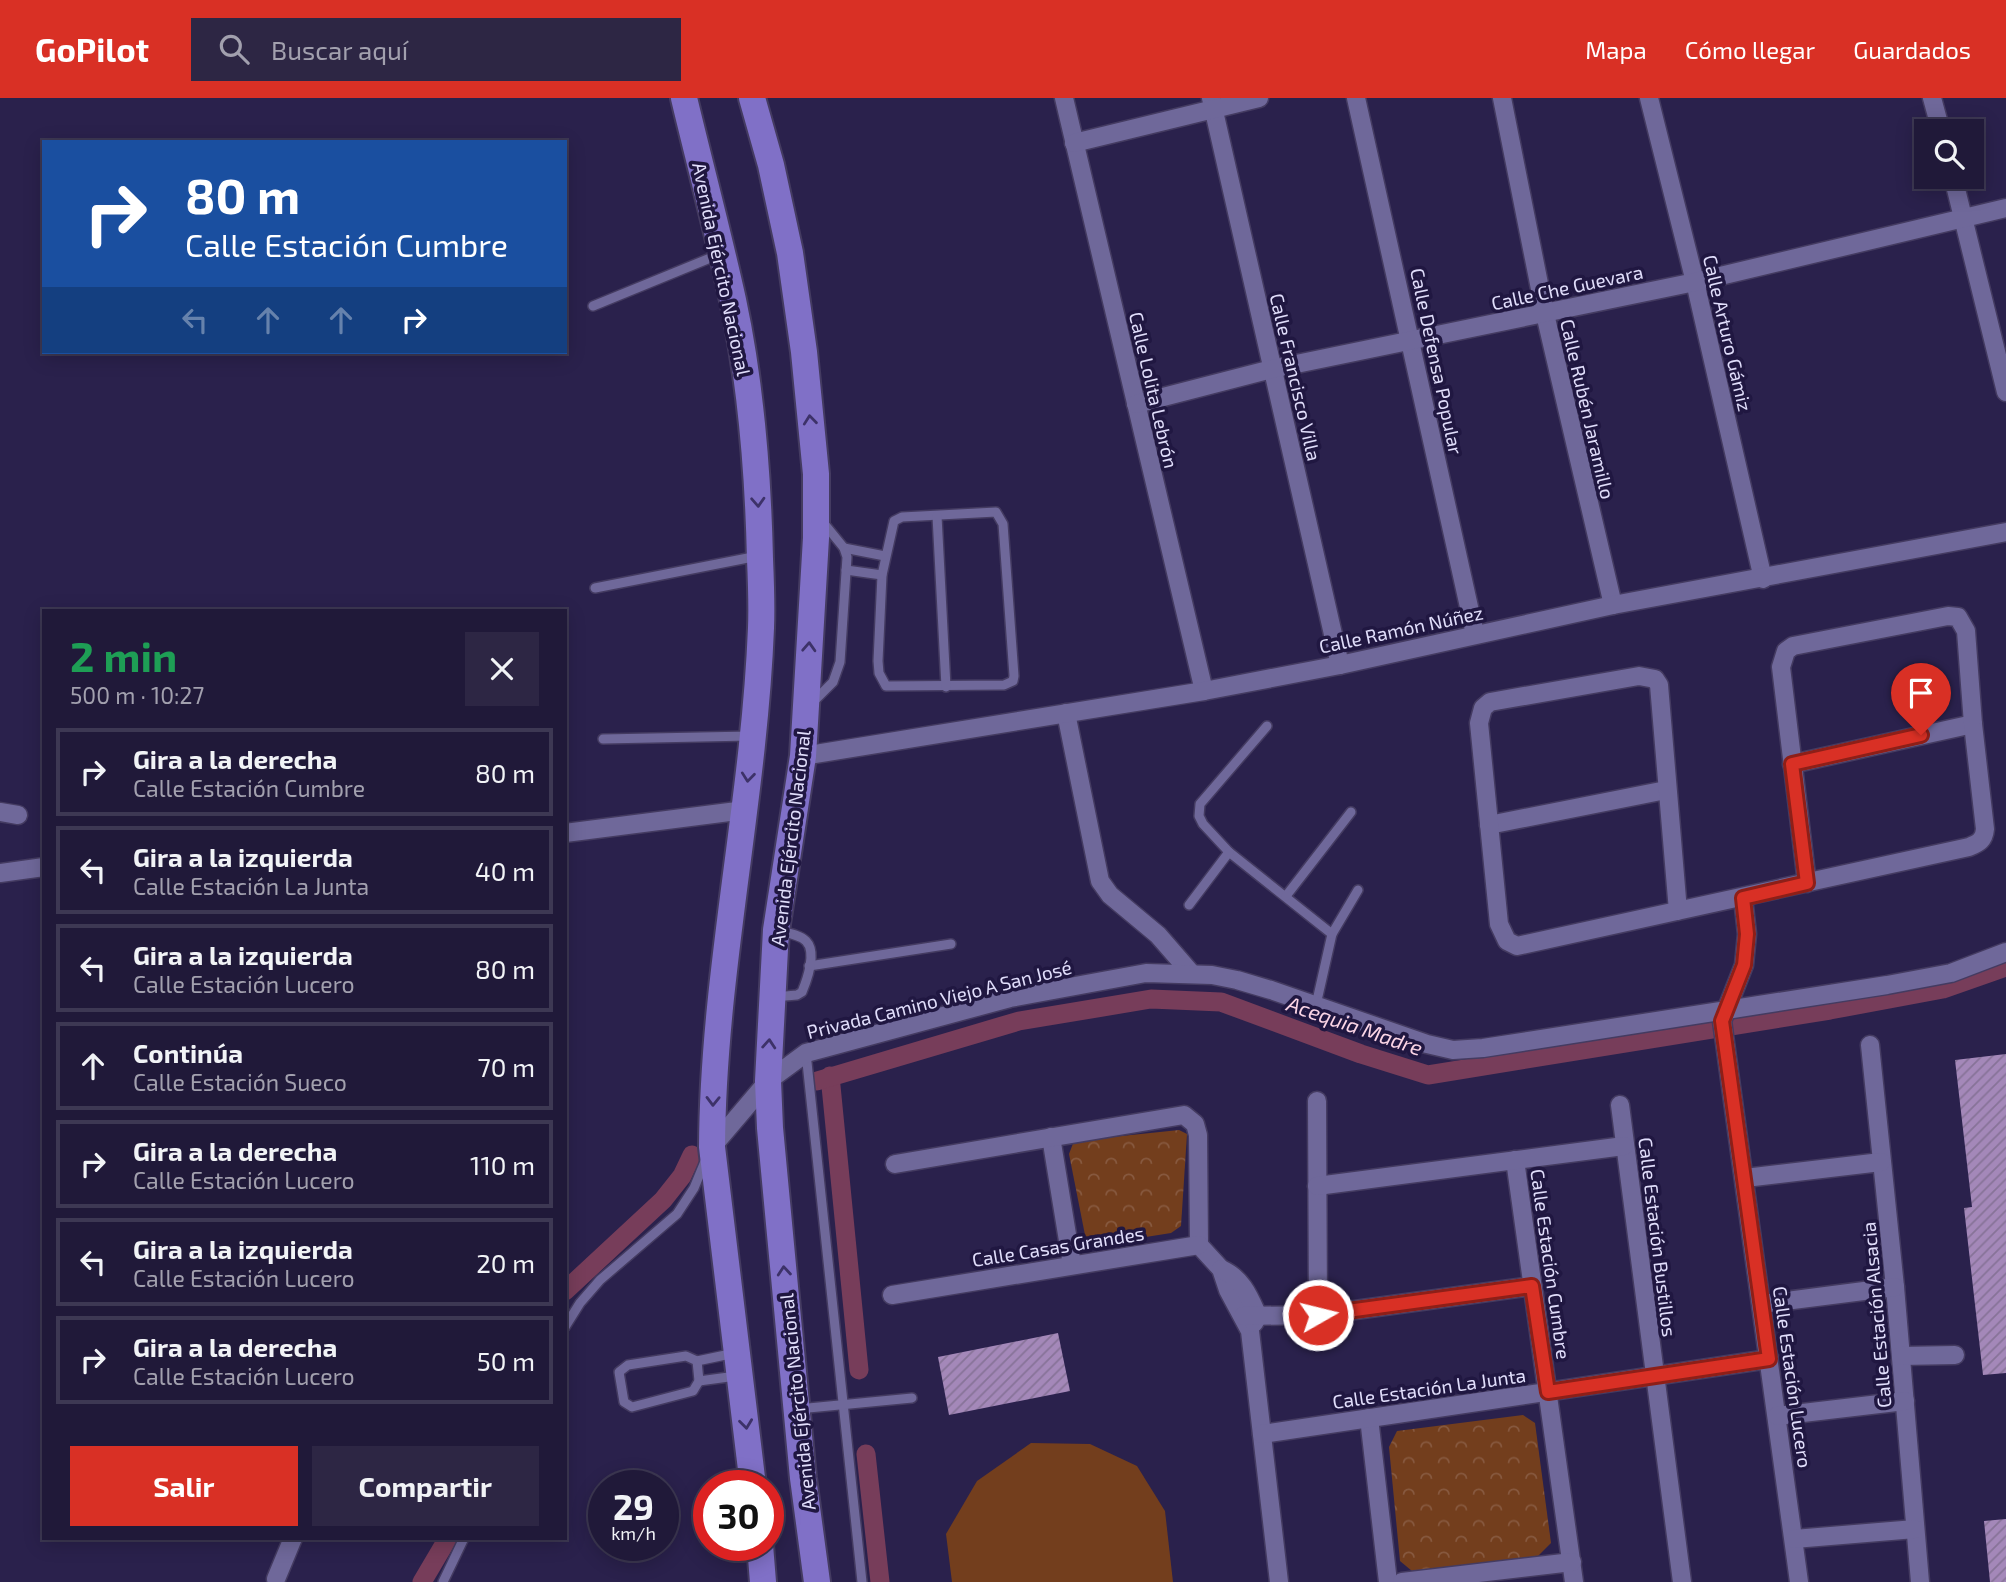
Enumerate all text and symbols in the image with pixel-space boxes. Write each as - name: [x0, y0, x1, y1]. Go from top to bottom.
- search box: [191, 18, 681, 81]
- text: GoPilot: [35, 29, 149, 69]
- icon: search: [215, 30, 253, 68]
- text: Buscar aquí: [271, 34, 408, 65]
- text: Mapa: [1585, 35, 1647, 64]
- text: Cómo llegar: [1685, 35, 1815, 64]
- text: Guardados: [1853, 35, 1971, 64]
- map controls: [1914, 119, 1984, 189]
- button: search: [1914, 119, 1984, 189]
- street label: Avenida Ejército Nacional: [688, 160, 756, 378]
- text: 80 m: [185, 165, 300, 224]
- icon: right: [70, 168, 161, 259]
- text: Calle Estación Cumbre: [185, 225, 508, 263]
- street label: Calle Arturo Gámiz: [1699, 253, 1757, 413]
- street label: Calle Che Guevara: [1489, 260, 1645, 314]
- street label: Calle Defensa Popular: [1406, 266, 1468, 457]
- street label: Calle Francisco Villa: [1266, 291, 1326, 463]
- icon: left: [176, 301, 214, 339]
- icon: ahead: [249, 301, 287, 339]
- icon: ahead: [322, 301, 360, 339]
- icon: right: [395, 301, 433, 339]
- street label: Calle Lolita Lebrón: [1125, 310, 1183, 470]
- street label: Calle Rubén Jaramillo: [1556, 317, 1620, 501]
- one-way arrow: [803, 414, 818, 426]
- one-way arrow: [751, 496, 766, 507]
- street label: Calle Ramón Núñez: [1317, 600, 1485, 658]
- text: 2 min: [70, 630, 177, 680]
- button: close: [465, 632, 539, 706]
- one-way arrow: [802, 642, 817, 653]
- pin: [1891, 663, 1951, 735]
- icon: arrive: [1902, 674, 1940, 712]
- text: 500 m · 10:27: [70, 681, 204, 709]
- street label: Avenida Ejército Nacional: [765, 728, 815, 948]
- text: Gira a la derecha: [133, 743, 337, 774]
- icon: right: [74, 753, 112, 791]
- text: 80 m: [475, 757, 535, 788]
- one-way arrow: [741, 772, 756, 783]
- text: Calle Estación Cumbre: [133, 774, 365, 802]
- text: Gira a la izquierda: [133, 841, 353, 872]
- icon: left: [74, 851, 112, 889]
- text: 40 m: [475, 855, 535, 886]
- text: Calle Estación La Junta: [133, 872, 369, 900]
- text: Gira a la izquierda: [133, 939, 353, 970]
- icon: left: [74, 949, 112, 987]
- text: 80 m: [475, 953, 535, 984]
- street label: Privada Camino Viejo A San José: [804, 955, 1074, 1043]
- text: Calle Estación Lucero: [133, 970, 355, 998]
- water label: Acequia Madre: [1283, 990, 1426, 1060]
- text: Continúa: [133, 1037, 243, 1068]
- one-way arrow: [762, 1038, 777, 1049]
- icon: ahead: [74, 1047, 112, 1085]
- text: 70 m: [477, 1051, 535, 1082]
- text: Calle Estación Sueco: [133, 1068, 347, 1096]
- one-way arrow: [705, 1096, 720, 1107]
- text: Gira a la derecha: [133, 1135, 337, 1166]
- street label: Calle Estación Bustillos: [1634, 1136, 1682, 1338]
- icon: right: [74, 1145, 112, 1183]
- text: 110 m: [470, 1149, 535, 1180]
- text: Calle Estación Lucero: [133, 1166, 355, 1194]
- street label: Calle Estación Cumbre: [1526, 1167, 1576, 1361]
- street label: Calle Casas Grandes: [970, 1221, 1146, 1271]
- street label: Calle Estación Alsacia: [1856, 1221, 1896, 1409]
- text: Gira a la izquierda: [133, 1233, 353, 1264]
- icon: left: [74, 1243, 112, 1281]
- text: 20 m: [476, 1247, 535, 1278]
- text: Calle Estación Lucero: [133, 1264, 355, 1292]
- one-way arrow: [776, 1265, 791, 1276]
- position arrow: [1281, 1278, 1355, 1352]
- street label: Calle Estación Lucero: [1769, 1285, 1817, 1469]
- street label: Avenida Ejército Nacional: [774, 1292, 820, 1512]
- text: Gira a la derecha: [133, 1331, 337, 1362]
- icon: right: [74, 1341, 112, 1379]
- text: 50 m: [477, 1345, 535, 1376]
- text: Calle Estación Lucero: [133, 1362, 355, 1390]
- street label: Calle Estación La Junta: [1331, 1363, 1527, 1413]
- one-way arrow: [738, 1418, 753, 1430]
- button: Salir: [70, 1446, 298, 1526]
- button: Compartir: [312, 1446, 539, 1526]
- speed limit sign: 30: [693, 1470, 784, 1561]
- text: 29: [613, 1485, 654, 1527]
- text: km/h: [611, 1522, 656, 1544]

